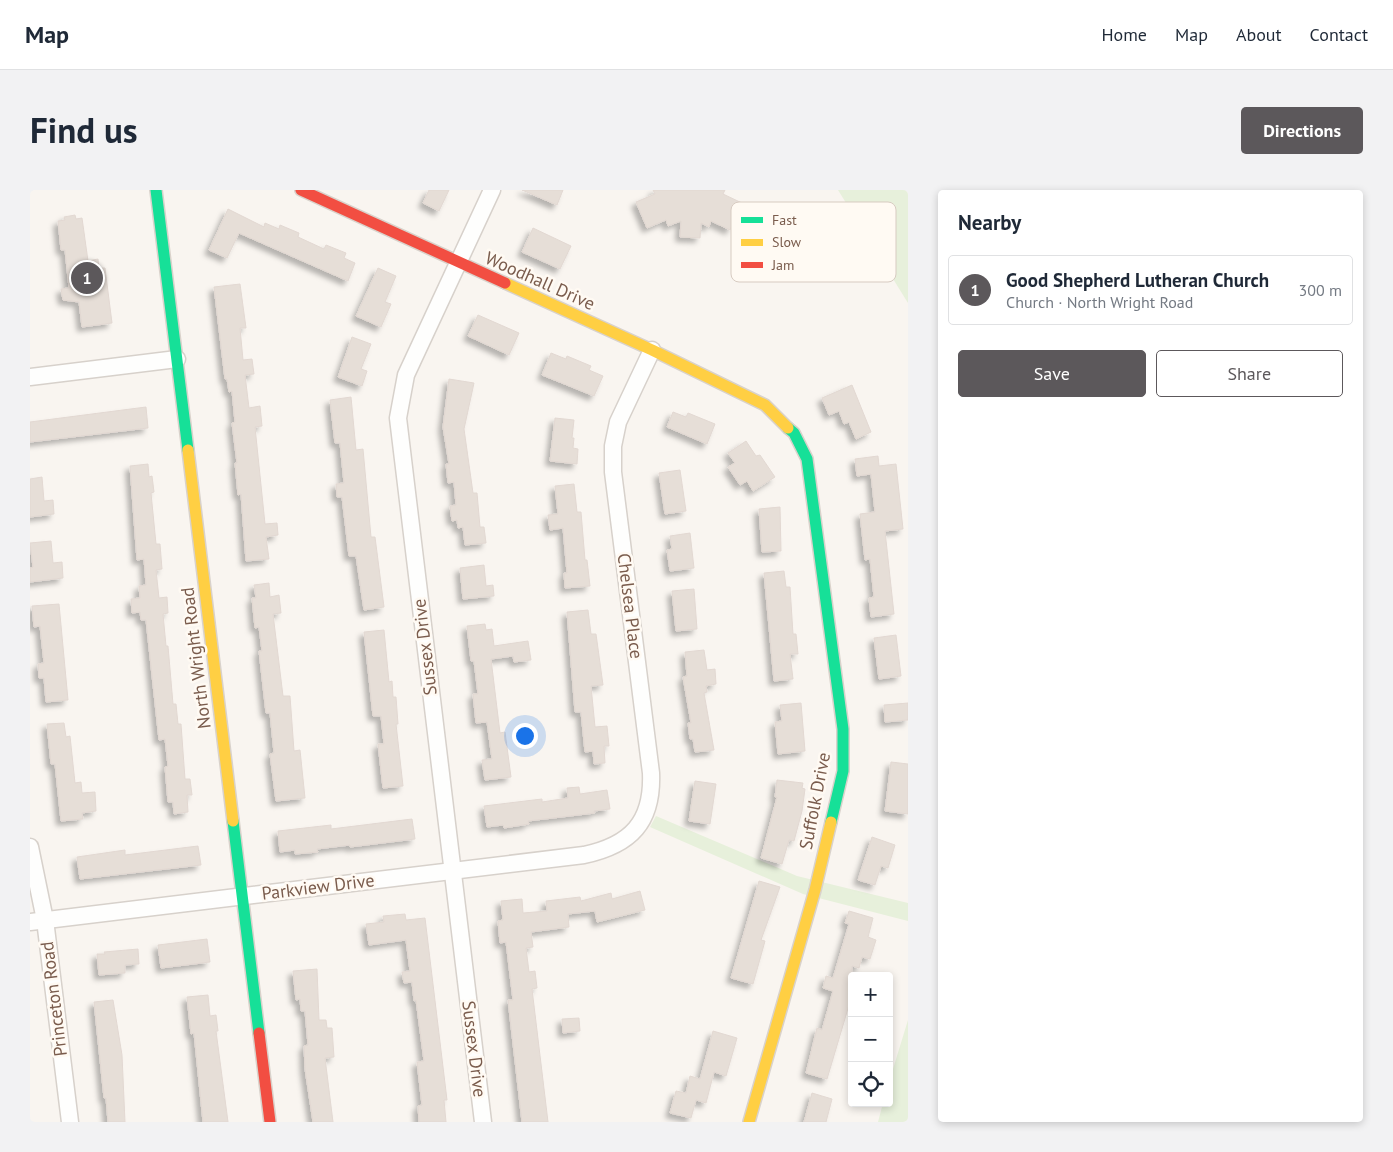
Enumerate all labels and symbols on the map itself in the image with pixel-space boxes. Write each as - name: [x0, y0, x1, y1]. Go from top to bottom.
- legend: [731, 202, 896, 282]
- text: Fast: [772, 211, 797, 229]
- text: Slow: [772, 233, 802, 251]
- street label: Woodhall Drive: [482, 246, 599, 315]
- text: Jam: [771, 256, 794, 274]
- pin: 1: [71, 259, 103, 297]
- street label: Chelsea Place: [613, 552, 648, 660]
- street label: North Wright Road: [175, 586, 216, 730]
- street label: Sussex Drive: [407, 598, 442, 697]
- your location: [512, 723, 538, 749]
- street label: Suffolk Drive: [794, 750, 835, 852]
- street label: Parkview Drive: [260, 868, 376, 905]
- street label: Princeton Road: [35, 940, 72, 1058]
- street label: Sussex Drive: [457, 999, 492, 1098]

